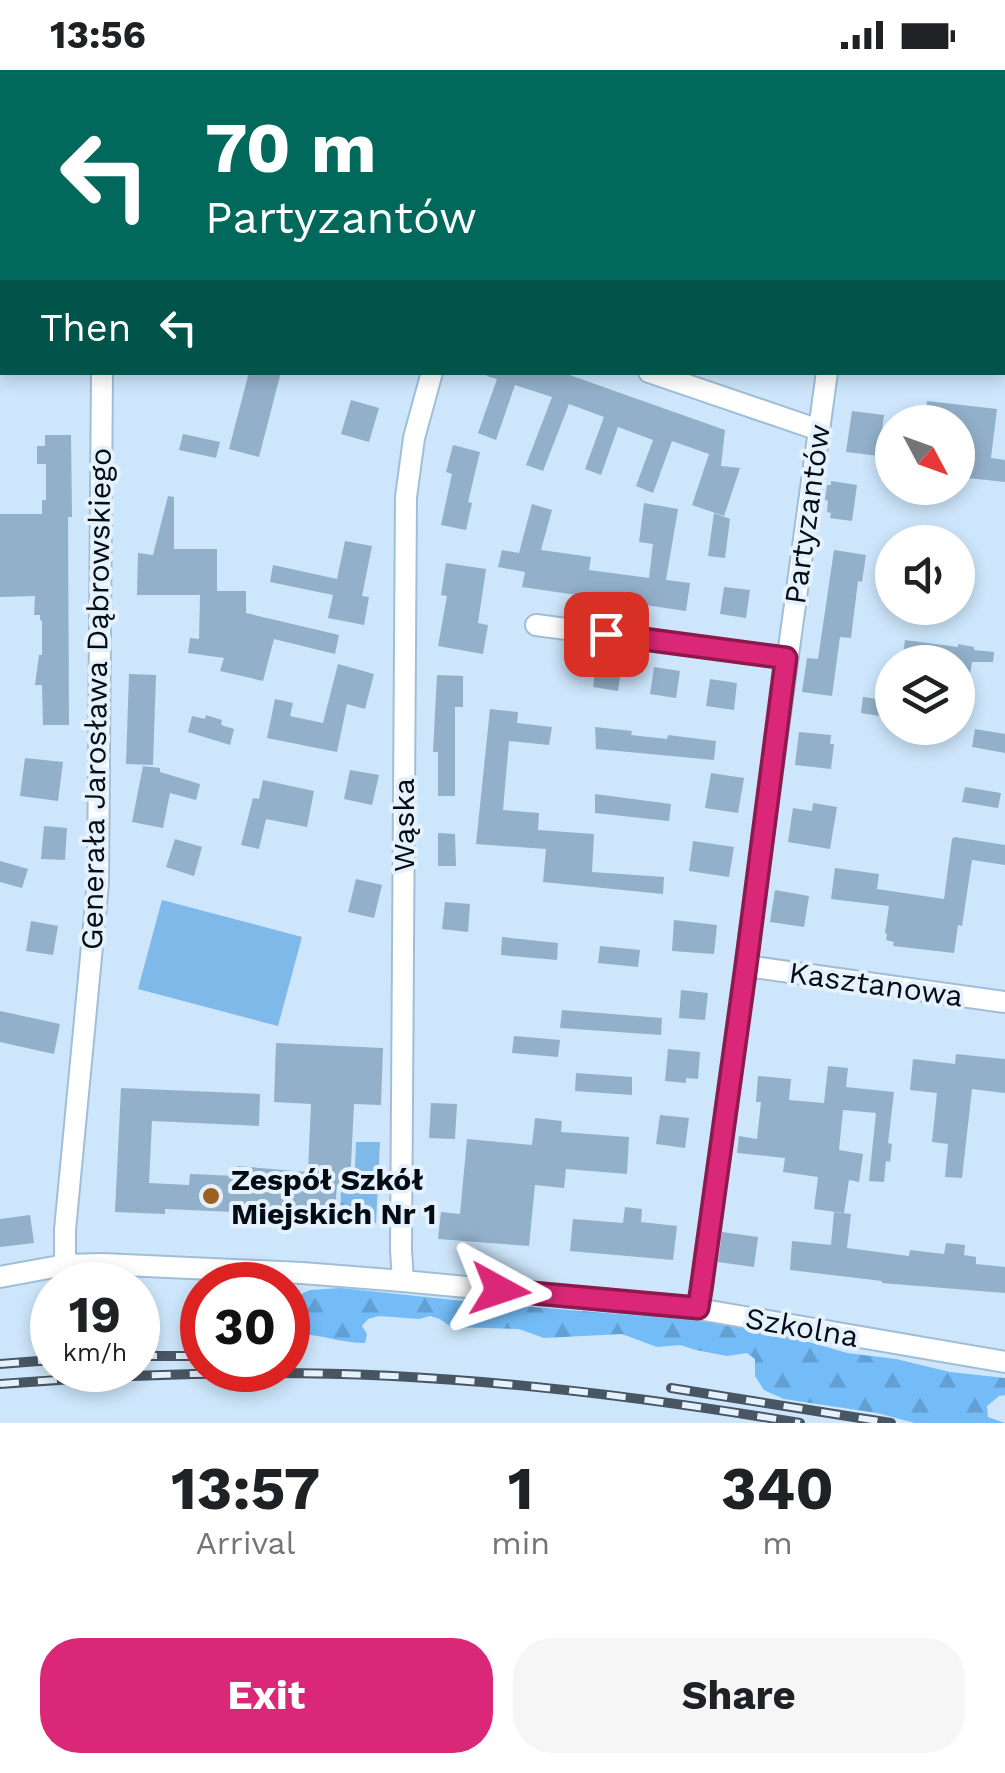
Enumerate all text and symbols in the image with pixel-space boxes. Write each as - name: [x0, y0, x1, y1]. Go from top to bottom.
- text: 13:56: [50, 13, 146, 57]
- text: 70 m: [205, 107, 377, 189]
- icon: left: [40, 110, 170, 240]
- text: Partyzantów: [205, 191, 477, 244]
- icon: left: [151, 300, 206, 355]
- text: Then: [40, 306, 131, 350]
- north arrow: [875, 405, 975, 505]
- map controls: [875, 405, 975, 745]
- street label: Partyzantów: [777, 422, 837, 606]
- street label: Generała Jarosława Dąbrowskiego: [74, 448, 118, 950]
- button: sound: [875, 525, 975, 625]
- pin: [564, 592, 649, 677]
- icon: arrive: [579, 607, 634, 662]
- button: layers: [875, 645, 975, 745]
- street label: Wąska: [386, 778, 421, 872]
- street label: Kasztanowa: [787, 954, 965, 1014]
- place label: Zespół Szkół Miejskich Nr 1: [231, 1162, 436, 1231]
- marker: Zespół Szkół Miejskich Nr 1: [200, 1185, 222, 1207]
- position arrow: [448, 1238, 552, 1342]
- speed limit sign: 30: [180, 1262, 310, 1392]
- text: 19: [69, 1285, 121, 1344]
- street label: Szkolna: [743, 1300, 861, 1354]
- text: km/h: [63, 1338, 127, 1367]
- text: 13:57: [171, 1453, 320, 1524]
- text: 1: [508, 1453, 534, 1524]
- text: 340: [721, 1453, 834, 1524]
- text: Arrival: [196, 1524, 296, 1562]
- text: min: [491, 1524, 550, 1562]
- text: m: [762, 1524, 793, 1562]
- button: Exit: [40, 1638, 493, 1753]
- button: Share: [513, 1638, 965, 1753]

